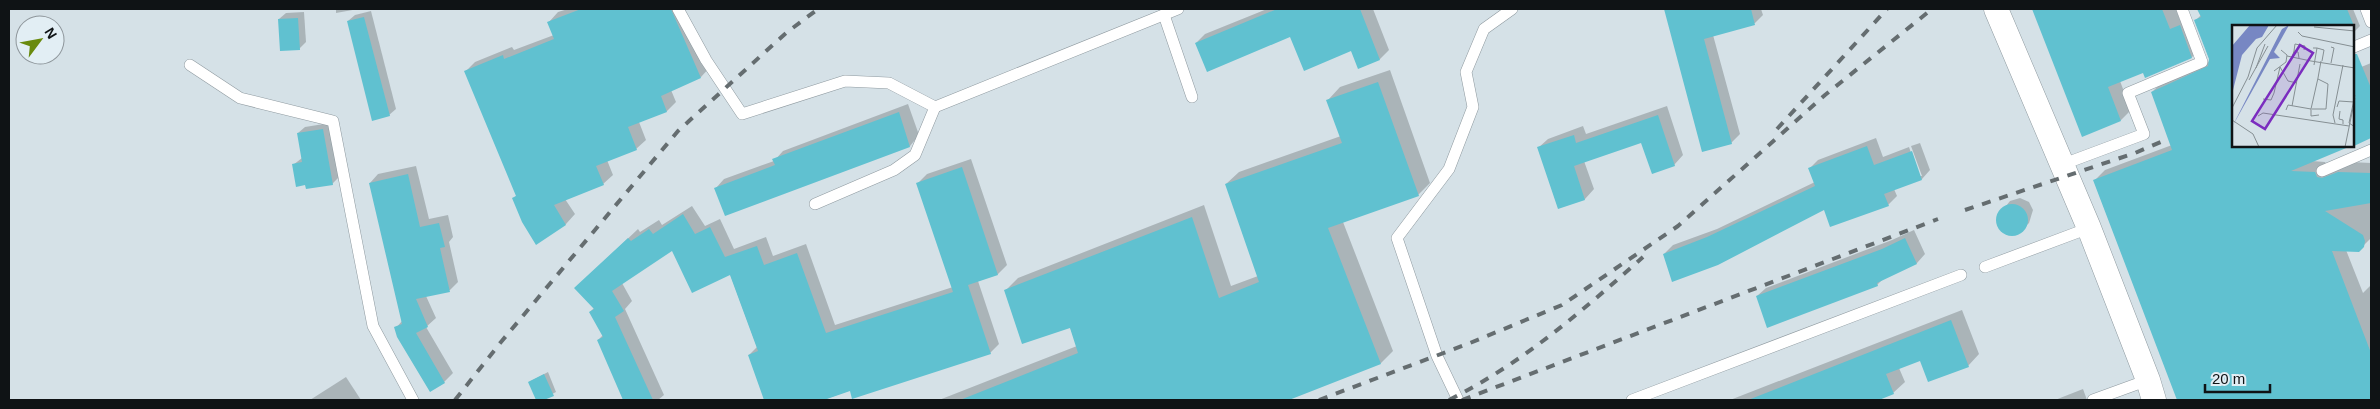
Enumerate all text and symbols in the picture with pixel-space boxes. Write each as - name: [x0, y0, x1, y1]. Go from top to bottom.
- north arrow: [15, 15, 65, 65]
- text: N: [42, 25, 60, 42]
- inset map: [2232, 25, 2355, 148]
- scale bar: [2205, 362, 2270, 394]
- text: 20 m: [2212, 370, 2245, 387]

